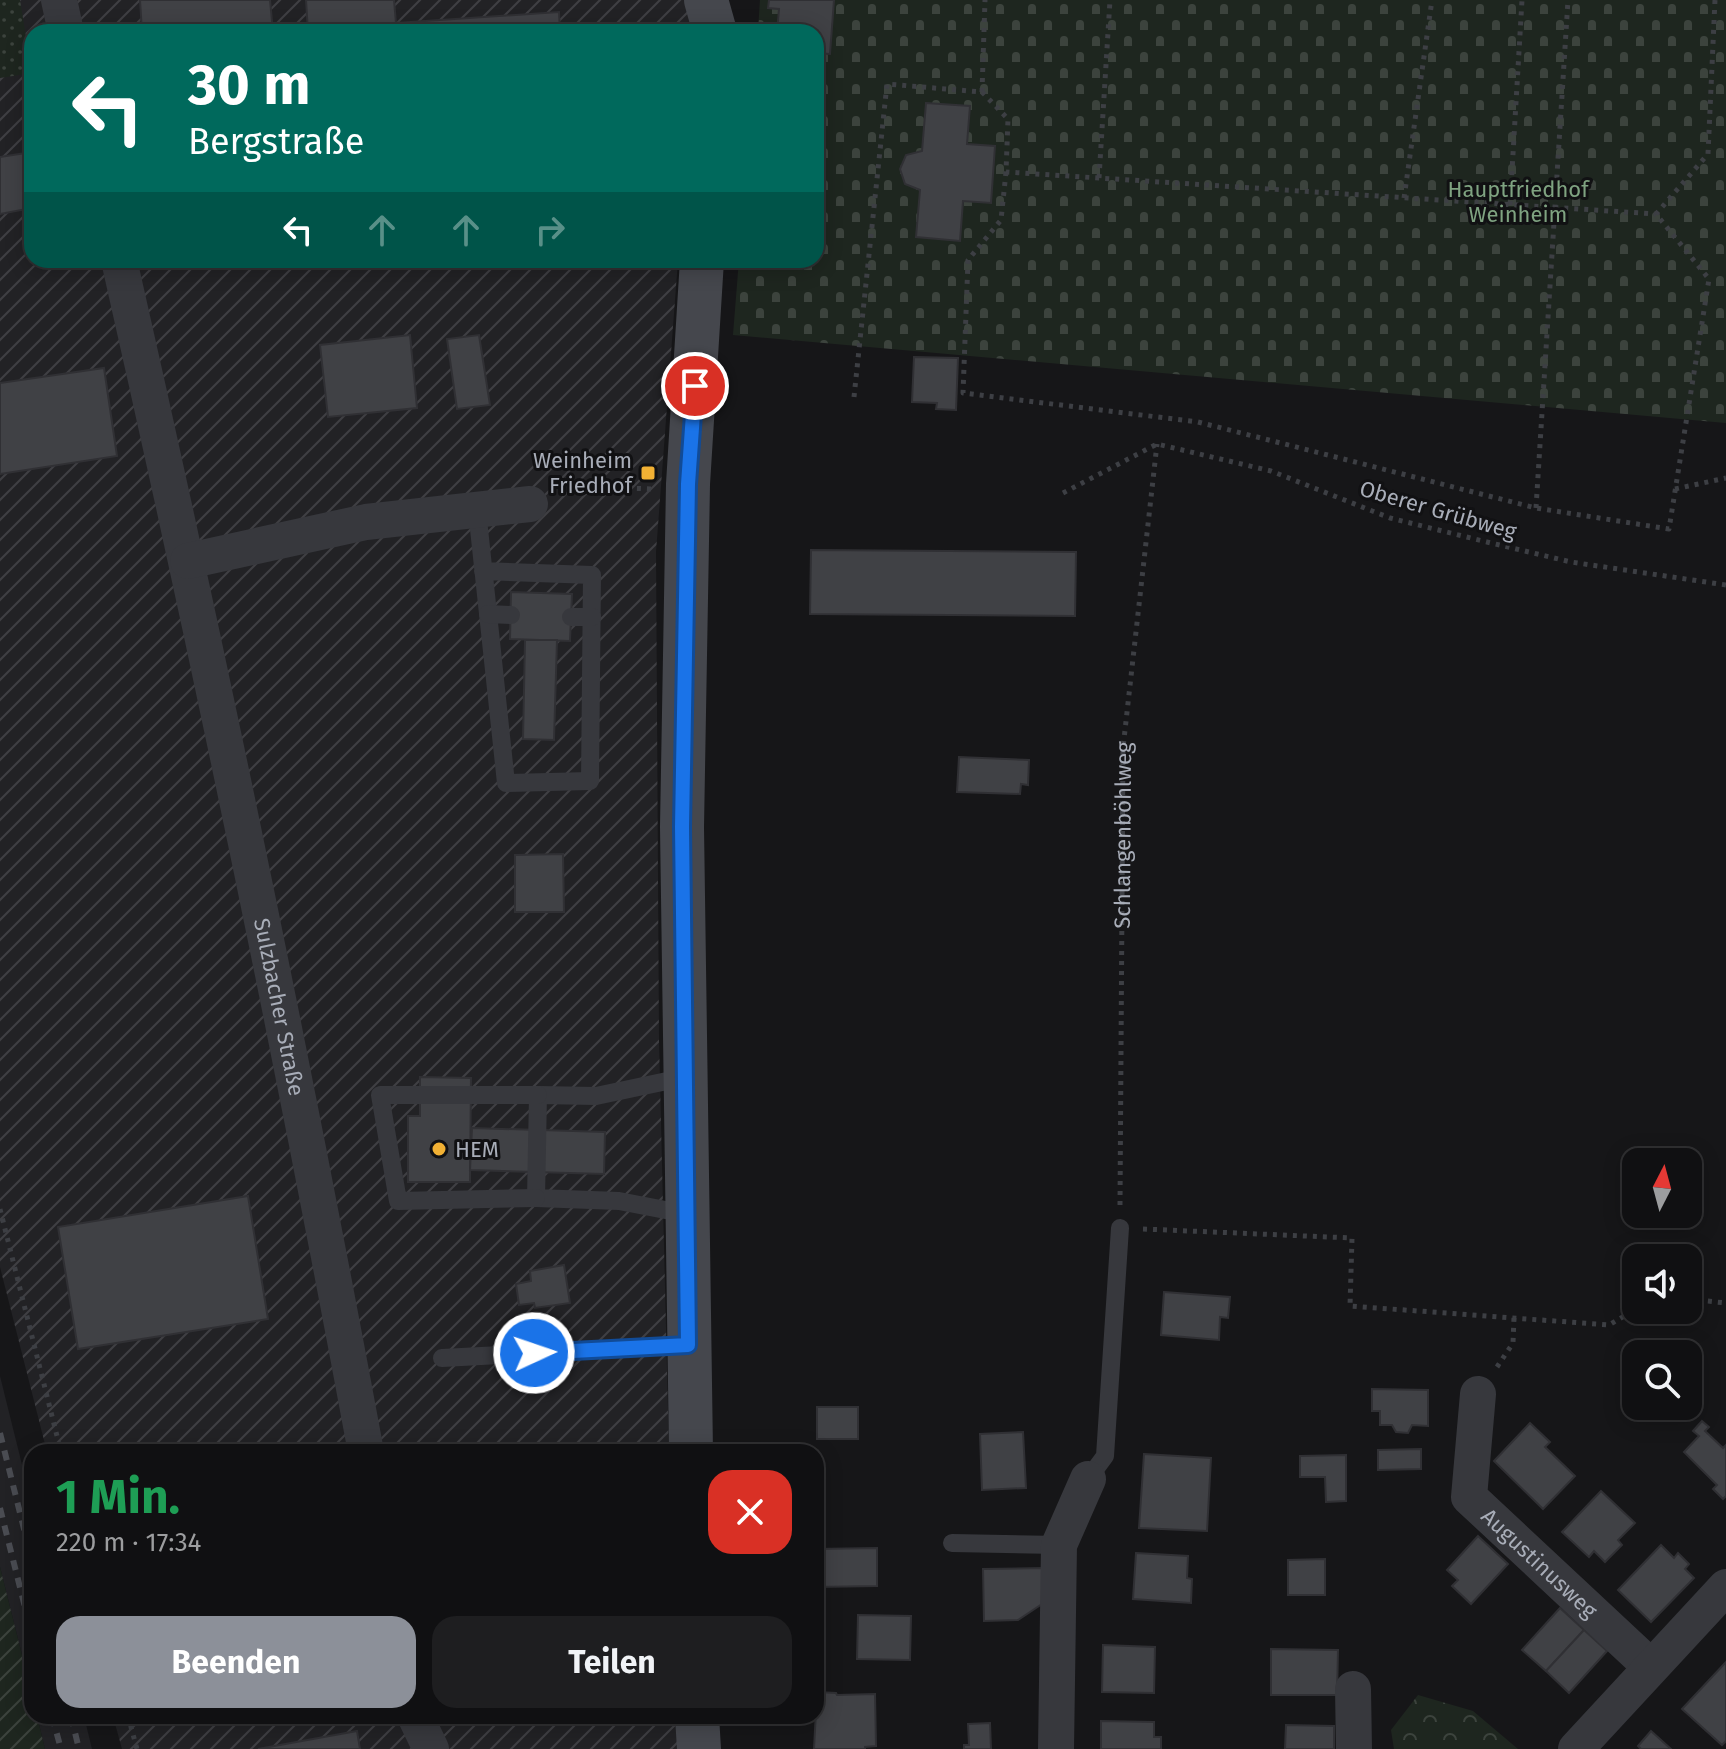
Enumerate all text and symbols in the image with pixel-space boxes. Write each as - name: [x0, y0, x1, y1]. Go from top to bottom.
- text: 30 m: [188, 52, 310, 119]
- icon: left: [56, 56, 160, 160]
- text: Bergstraße: [188, 120, 364, 164]
- park label: Hauptfriedhof Weinheim: [1447, 176, 1590, 228]
- icon: left: [276, 208, 320, 252]
- icon: ahead: [360, 208, 404, 252]
- icon: ahead: [444, 208, 488, 252]
- icon: right: [528, 208, 572, 252]
- pin: [661, 352, 729, 420]
- icon: arrive: [673, 364, 717, 408]
- place label: Weinheim Friedhof: [533, 447, 634, 499]
- marker: Weinheim Friedhof: [639, 464, 657, 482]
- street label: Oberer Grübweg: [1356, 475, 1520, 545]
- street label: Schlangenböhlweg: [1108, 739, 1137, 929]
- street label: Sulzbacher Straße: [248, 916, 311, 1098]
- place label: HEM: [455, 1136, 499, 1163]
- marker: HEM: [430, 1140, 448, 1158]
- north arrow: [1622, 1148, 1702, 1228]
- map controls: [1622, 1148, 1702, 1420]
- button: sound: [1622, 1244, 1702, 1324]
- position arrow: [492, 1311, 576, 1395]
- button: search: [1622, 1340, 1702, 1420]
- text: 1 Min.: [56, 1468, 180, 1526]
- button: close: [708, 1470, 792, 1554]
- street label: Augustinusweg: [1476, 1502, 1604, 1624]
- text: 220 m · 17:34: [56, 1527, 201, 1558]
- button: Beenden: [56, 1616, 416, 1708]
- button: Teilen: [432, 1616, 792, 1708]

